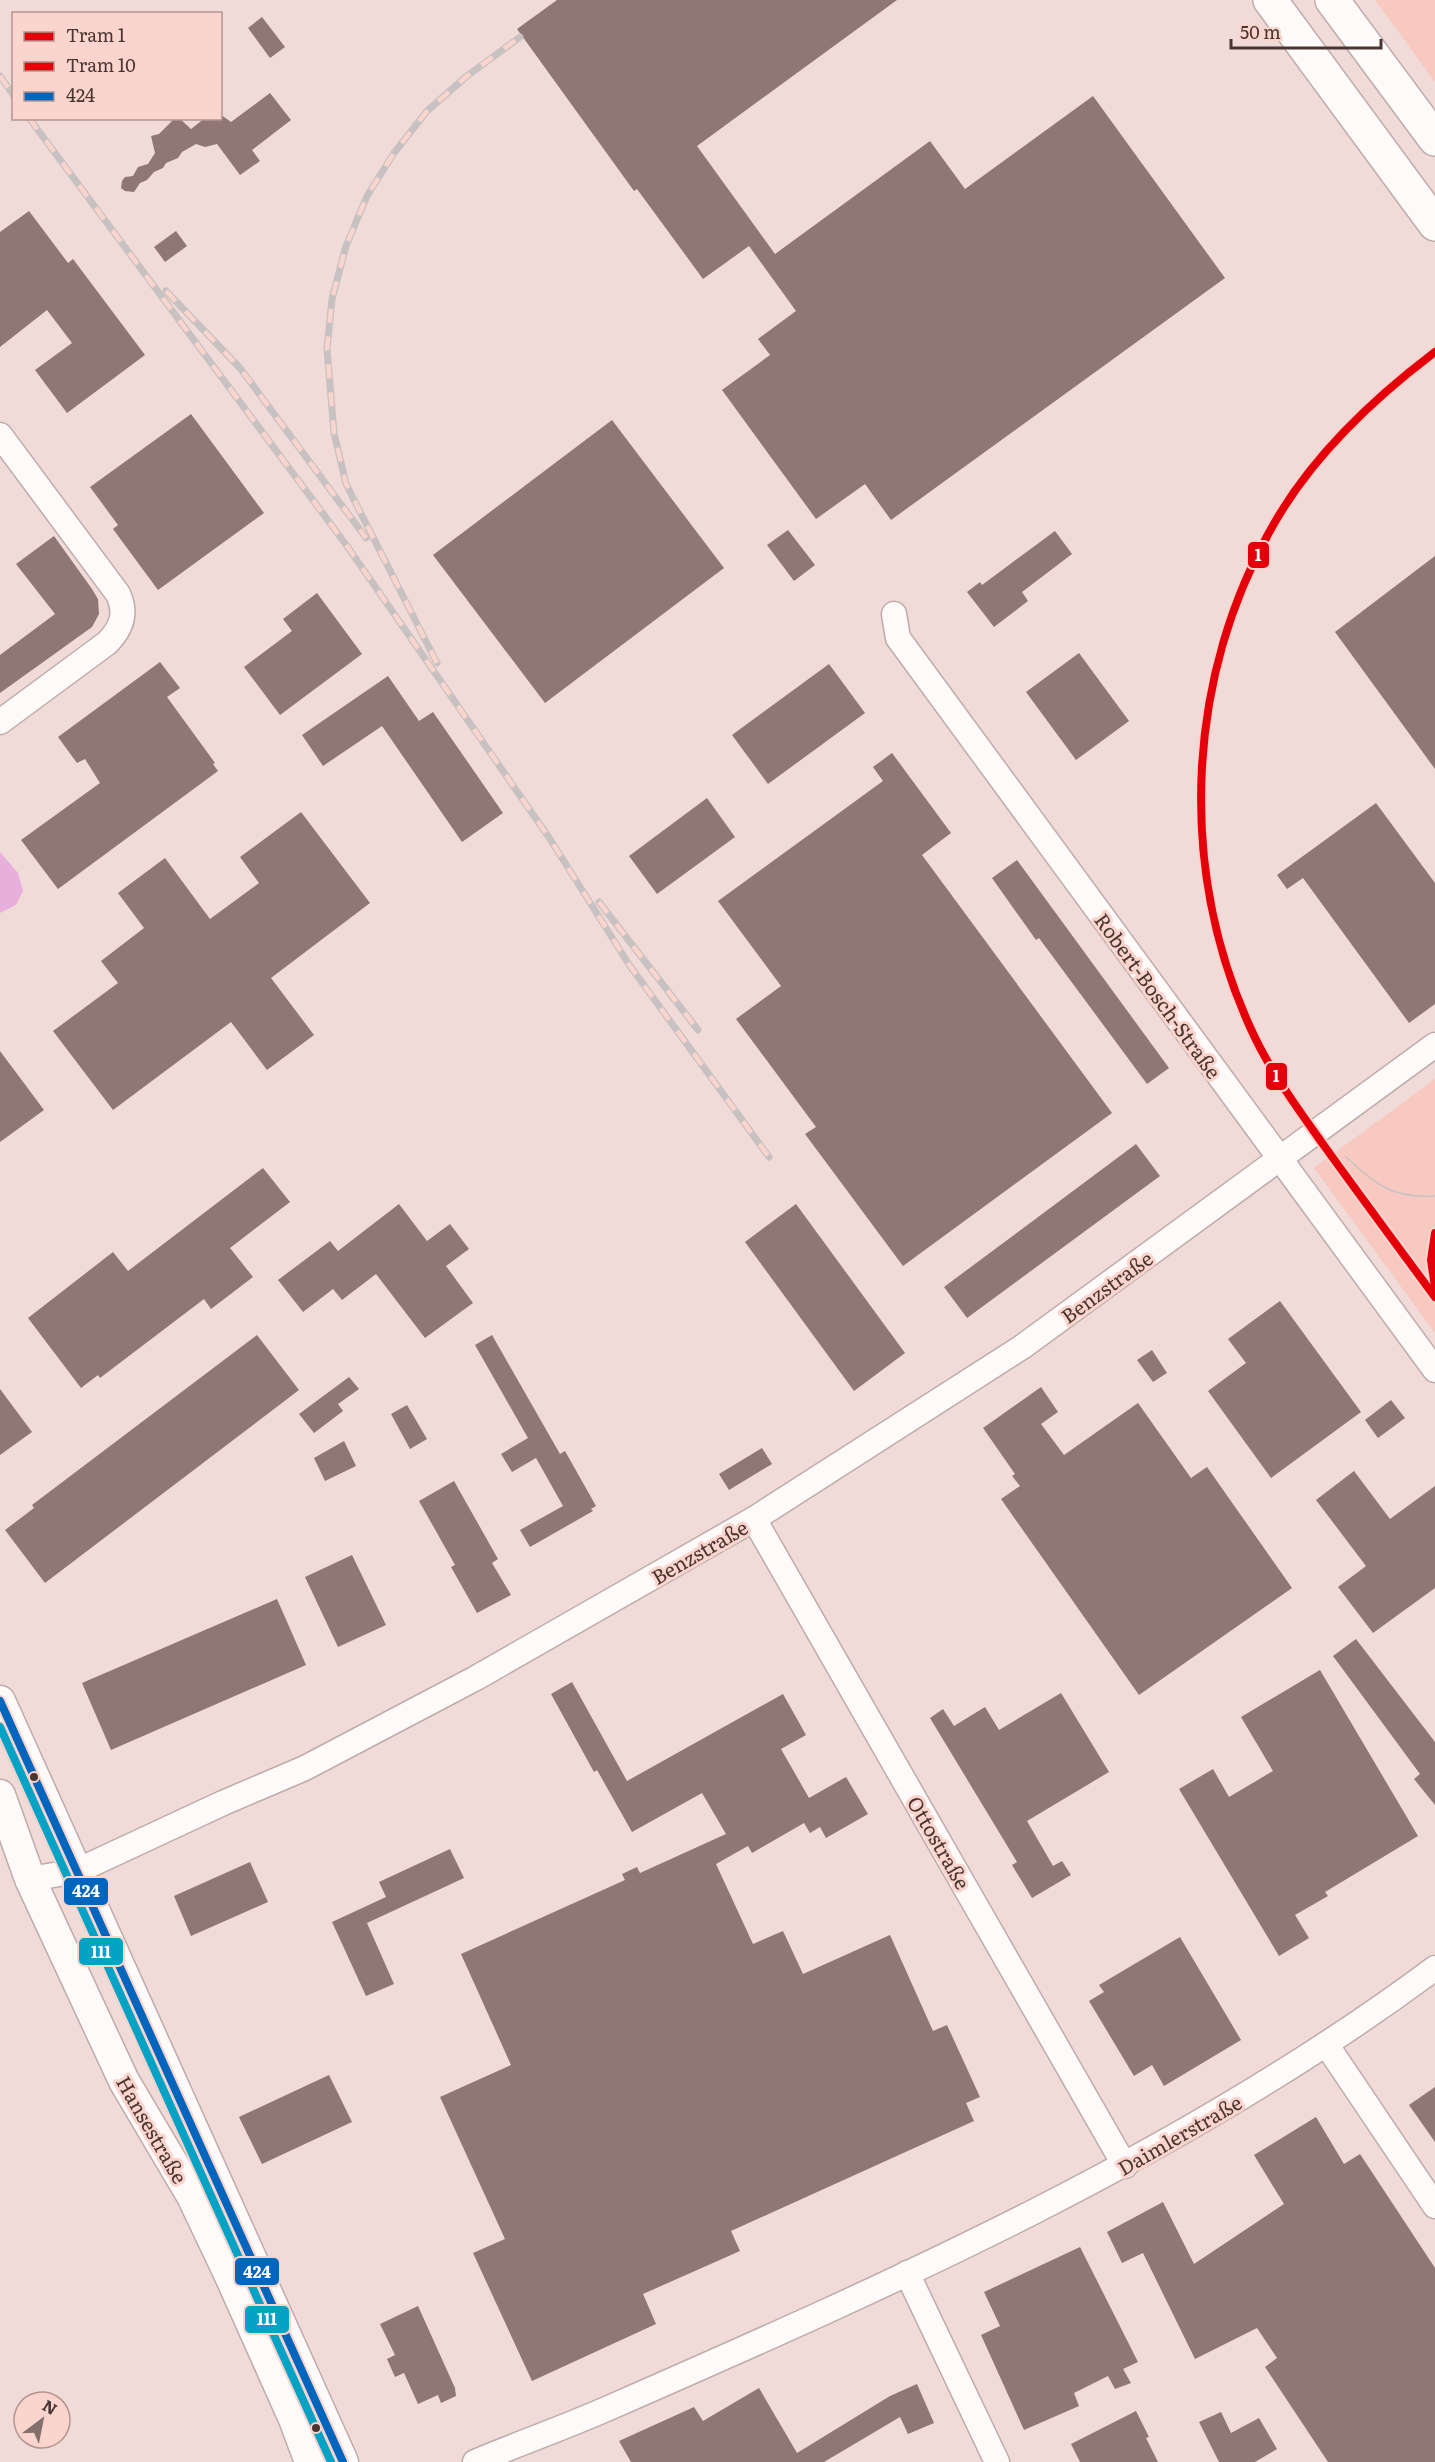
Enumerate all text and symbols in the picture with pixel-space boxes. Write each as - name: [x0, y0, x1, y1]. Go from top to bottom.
- legend: [12, 12, 222, 120]
- scale bar: [1231, 12, 1381, 50]
- text: 50 m: [1240, 18, 1281, 45]
- text: Tram 1: [66, 21, 125, 48]
- text: Tram 10: [66, 51, 136, 78]
- text: 424: [66, 81, 95, 108]
- line badge: 1: [1247, 541, 1270, 569]
- text: 1: [1255, 542, 1262, 566]
- street label: Robert-Bosch-Straße: [1088, 906, 1230, 1084]
- line badge: 1: [1265, 1062, 1288, 1091]
- text: 1: [1273, 1063, 1280, 1087]
- street label: Benzstraße: [1054, 1242, 1158, 1330]
- street label: Benzstraße: [645, 1511, 753, 1591]
- unlabelled marker: [28, 1771, 40, 1783]
- street label: Ottostraße: [901, 1790, 979, 1894]
- line badge: 424: [63, 1877, 109, 1906]
- text: 424: [72, 1878, 100, 1902]
- line badge: 111: [78, 1937, 124, 1966]
- text: 111: [91, 1939, 111, 1963]
- street label: Hansestraße: [110, 2069, 196, 2189]
- street label: Daimlerstraße: [1111, 2086, 1247, 2182]
- line badge: 424: [234, 2257, 280, 2286]
- text: 424: [243, 2259, 271, 2283]
- line badge: 111: [244, 2305, 290, 2334]
- text: 111: [257, 2306, 277, 2330]
- north arrow: [12, 2390, 72, 2450]
- text: N: [38, 2393, 63, 2420]
- unlabelled marker: [310, 2422, 322, 2434]

